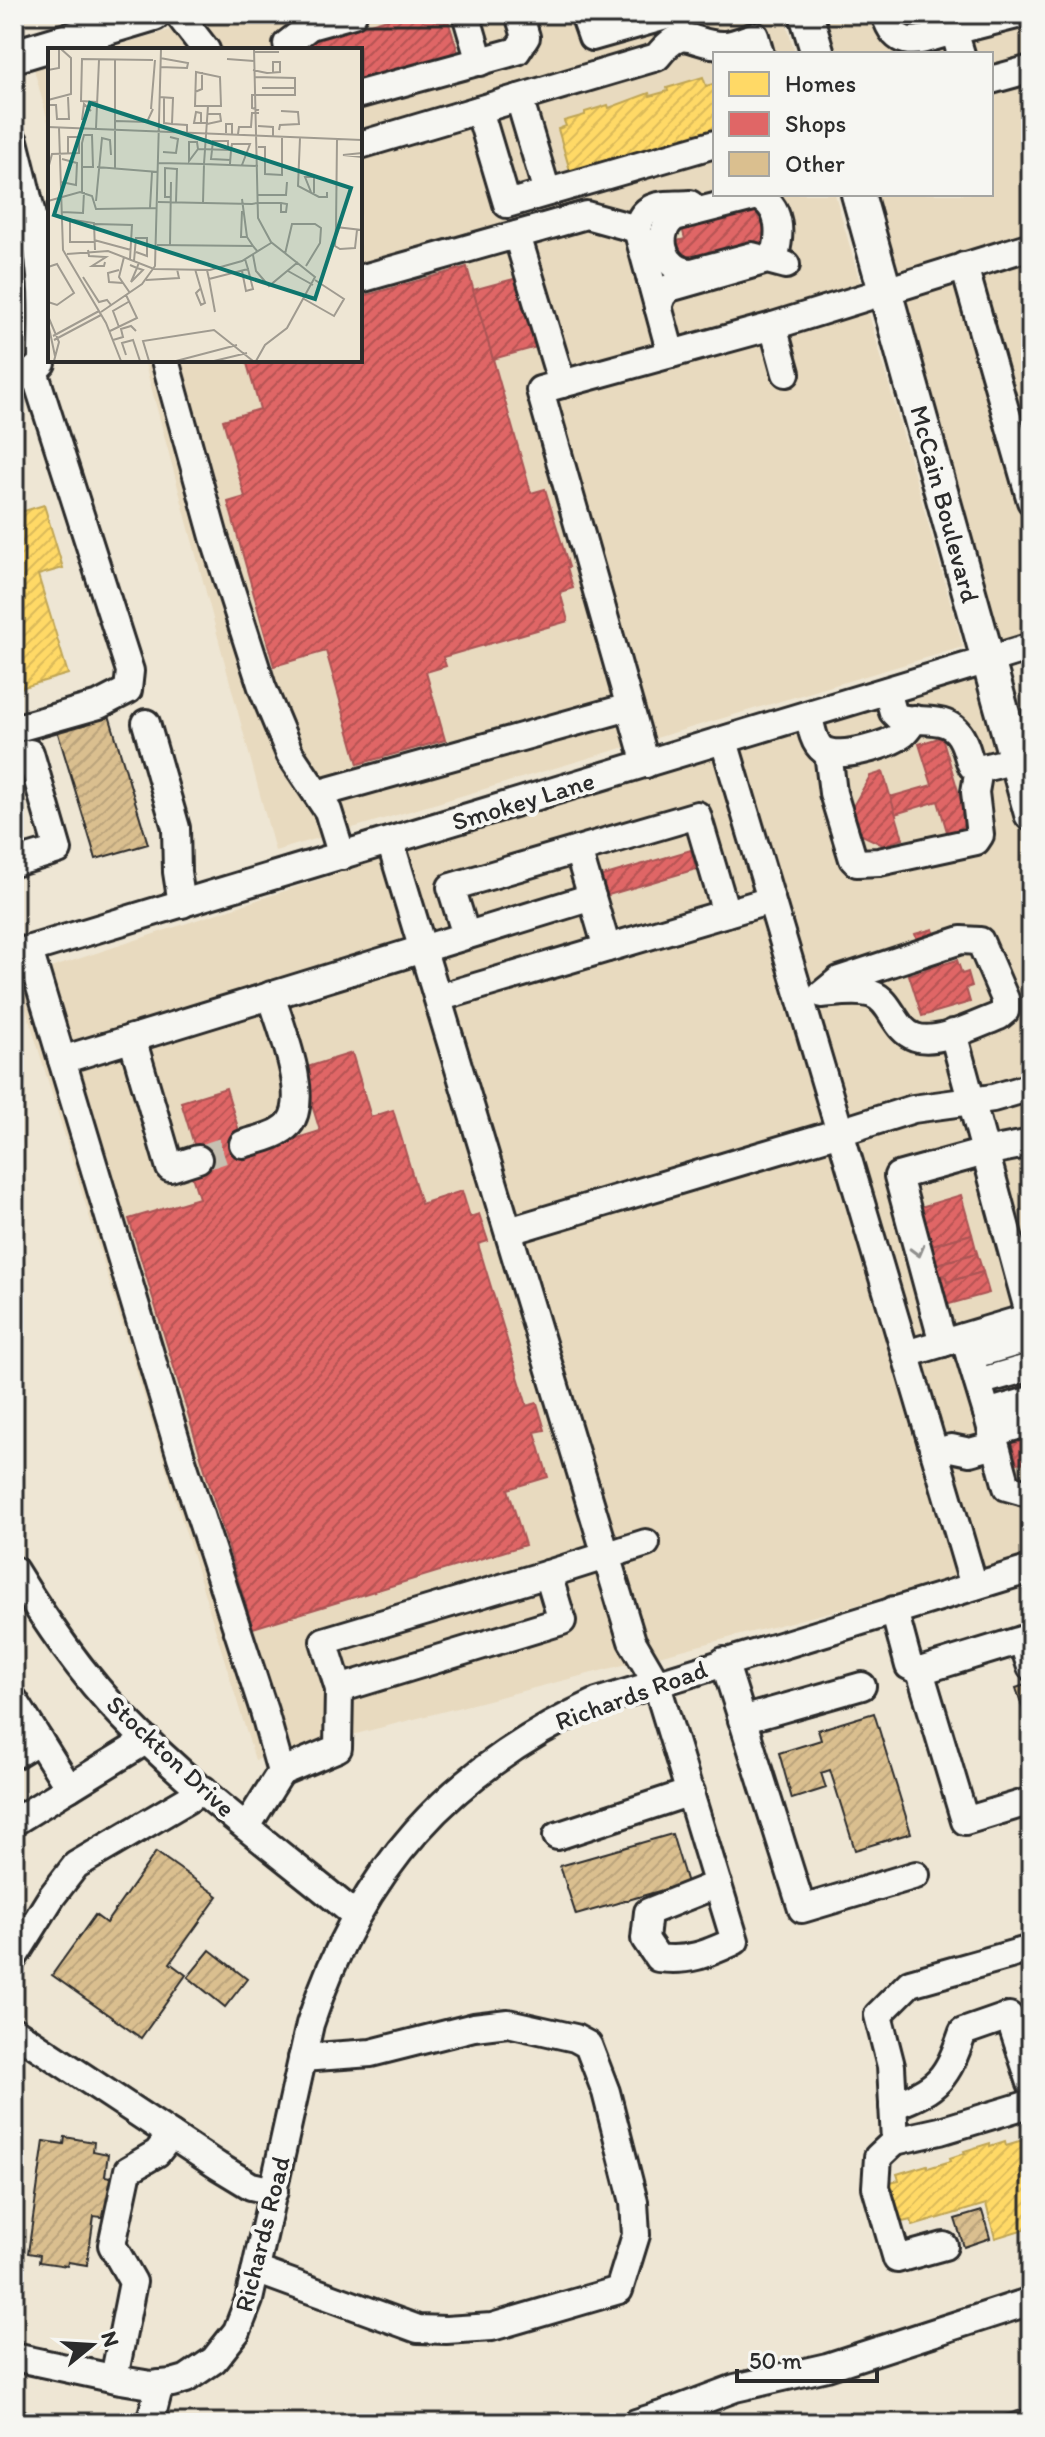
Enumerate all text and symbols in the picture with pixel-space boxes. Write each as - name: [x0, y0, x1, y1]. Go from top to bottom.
- inset map: [48, 48, 362, 362]
- legend: [713, 52, 993, 196]
- text: Homes: [785, 69, 856, 98]
- text: Shops: [785, 109, 846, 138]
- text: Other: [785, 149, 845, 178]
- street label: McCain Boulevard: [903, 402, 987, 606]
- street label: Smokey Lane: [448, 764, 598, 838]
- one-way arrow: [909, 1244, 925, 1258]
- street label: Richards Road: [551, 1653, 711, 1737]
- street label: Stockton Drive: [100, 1688, 242, 1824]
- street label: Richards Road: [227, 2153, 297, 2315]
- north arrow: [52, 2305, 132, 2385]
- text: N: [95, 2328, 126, 2350]
- scale bar: [737, 2333, 877, 2383]
- text: 50 m: [749, 2346, 802, 2375]

